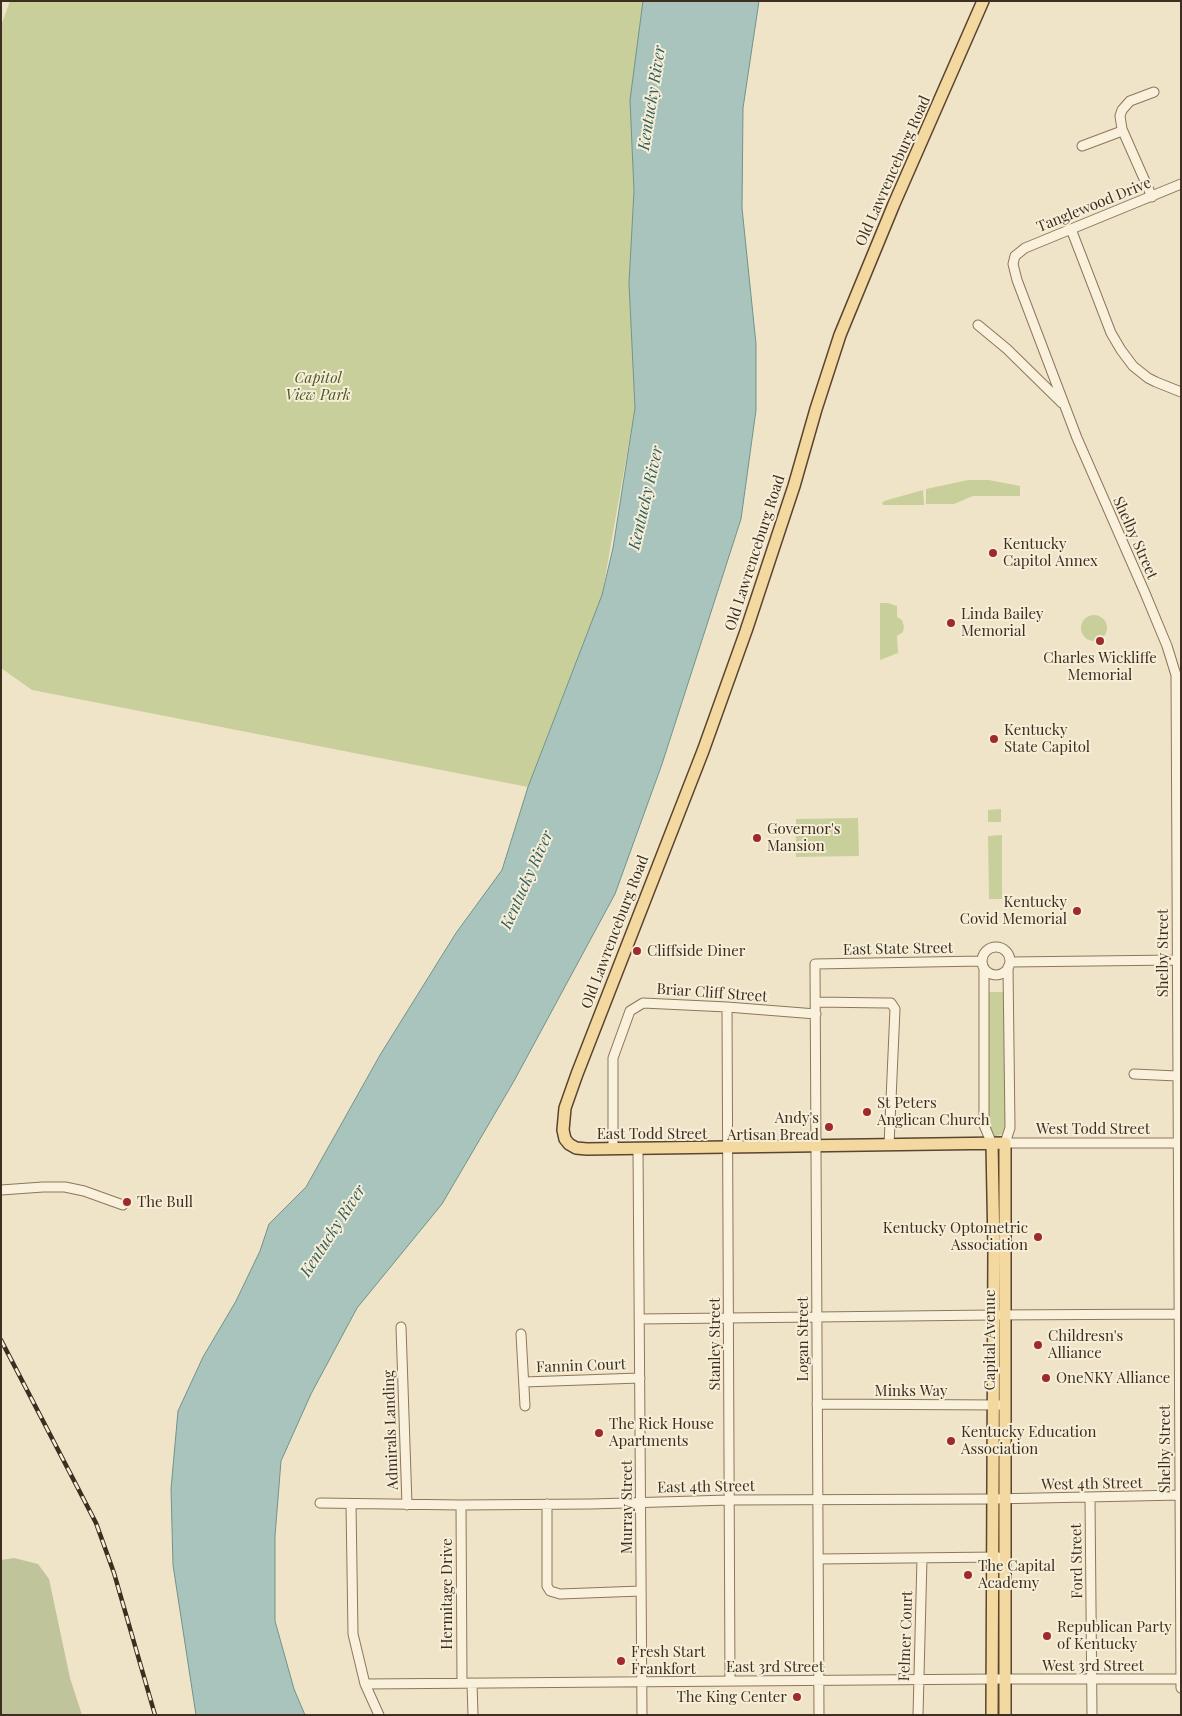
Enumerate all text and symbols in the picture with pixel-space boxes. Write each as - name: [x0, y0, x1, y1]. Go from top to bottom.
- water label: Kentucky River: [634, 44, 670, 152]
- street label: Old Lawrenceburg Road: [852, 93, 934, 249]
- street label: Tanglewood Drive: [1034, 174, 1154, 236]
- park label: Capitol View Park: [285, 369, 351, 404]
- water label: Kentucky River: [625, 444, 667, 552]
- street label: Old Lawrenceburg Road: [721, 473, 789, 633]
- street label: Shelby Street: [1109, 494, 1161, 582]
- place label: Kentucky Capitol Annex: [1003, 535, 1098, 570]
- marker: Kentucky Capitol Annex: [987, 547, 999, 559]
- place label: Linda Bailey Memorial: [961, 605, 1043, 640]
- marker: Linda Bailey Memorial: [945, 617, 957, 629]
- marker: Charles Wickliffe Memorial: [1094, 635, 1106, 647]
- place label: Charles Wickliffe Memorial: [1043, 649, 1157, 684]
- place label: Kentucky State Capitol: [1004, 721, 1090, 756]
- marker: Kentucky State Capitol: [988, 733, 1000, 745]
- place label: Governor's Mansion: [767, 820, 841, 855]
- water label: Kentucky River: [497, 828, 557, 932]
- marker: Governor's Mansion: [751, 832, 763, 844]
- street label: Old Lawrenceburg Road: [577, 853, 653, 1011]
- place label: Kentucky Covid Memorial: [960, 893, 1067, 928]
- marker: Kentucky Covid Memorial: [1071, 905, 1083, 917]
- street label: Shelby Street: [1154, 909, 1172, 997]
- street label: East State Street: [843, 939, 953, 959]
- place label: Cliffside Diner: [647, 942, 745, 960]
- marker: Cliffside Diner: [631, 945, 643, 957]
- street label: Briar Cliff Street: [656, 980, 768, 1006]
- place label: St Peters Anglican Church: [877, 1094, 990, 1129]
- marker: St Peters Anglican Church: [861, 1106, 873, 1118]
- place label: Andy's Artisan Bread: [727, 1109, 819, 1144]
- street label: West Todd Street: [1036, 1120, 1150, 1138]
- marker: Andy's Artisan Bread: [823, 1121, 835, 1133]
- street label: East Todd Street: [597, 1125, 707, 1143]
- water label: Kentucky River: [296, 1181, 370, 1281]
- place label: The Bull: [137, 1193, 193, 1211]
- marker: The Bull: [121, 1196, 133, 1208]
- place label: Kentucky Optometric Association: [883, 1219, 1028, 1254]
- marker: Kentucky Optometric Association: [1032, 1231, 1044, 1243]
- street label: Capital Avenue: [981, 1289, 999, 1391]
- street label: Logan Street: [794, 1296, 812, 1382]
- street label: Stanley Street: [706, 1298, 724, 1390]
- place label: Childresn's Alliance: [1048, 1327, 1123, 1362]
- marker: Childresn's Alliance: [1032, 1339, 1044, 1351]
- street label: Fannin Court: [536, 1355, 626, 1377]
- place label: OneNKY Alliance: [1056, 1369, 1170, 1387]
- street label: Admirals Landing: [380, 1370, 402, 1490]
- marker: OneNKY Alliance: [1040, 1372, 1052, 1384]
- street label: Minks Way: [875, 1382, 947, 1400]
- street label: Shelby Street: [1156, 1405, 1174, 1493]
- place label: The Rick House Apartments: [609, 1415, 714, 1450]
- place label: Kentucky Education Association: [961, 1423, 1096, 1458]
- marker: The Rick House Apartments: [593, 1427, 605, 1439]
- marker: Kentucky Education Association: [945, 1435, 957, 1447]
- street label: Murray Street: [618, 1460, 636, 1554]
- street label: West 4th Street: [1041, 1474, 1143, 1494]
- street label: East 4th Street: [657, 1477, 755, 1497]
- street label: Ford Street: [1067, 1523, 1087, 1599]
- street label: Hermitage Drive: [438, 1538, 456, 1650]
- place label: The Capital Academy: [978, 1557, 1055, 1592]
- marker: The Capital Academy: [962, 1569, 974, 1581]
- street label: Felmer Court: [895, 1590, 917, 1682]
- place label: Republican Party of Kentucky: [1057, 1618, 1172, 1653]
- marker: Republican Party of Kentucky: [1041, 1630, 1053, 1642]
- place label: Fresh Start Frankfort: [631, 1643, 706, 1678]
- marker: Fresh Start Frankfort: [615, 1655, 627, 1667]
- street label: West 3rd Street: [1042, 1657, 1144, 1675]
- street label: East 3rd Street: [726, 1658, 824, 1676]
- place label: The King Center: [677, 1688, 787, 1706]
- marker: The King Center: [791, 1691, 803, 1703]

